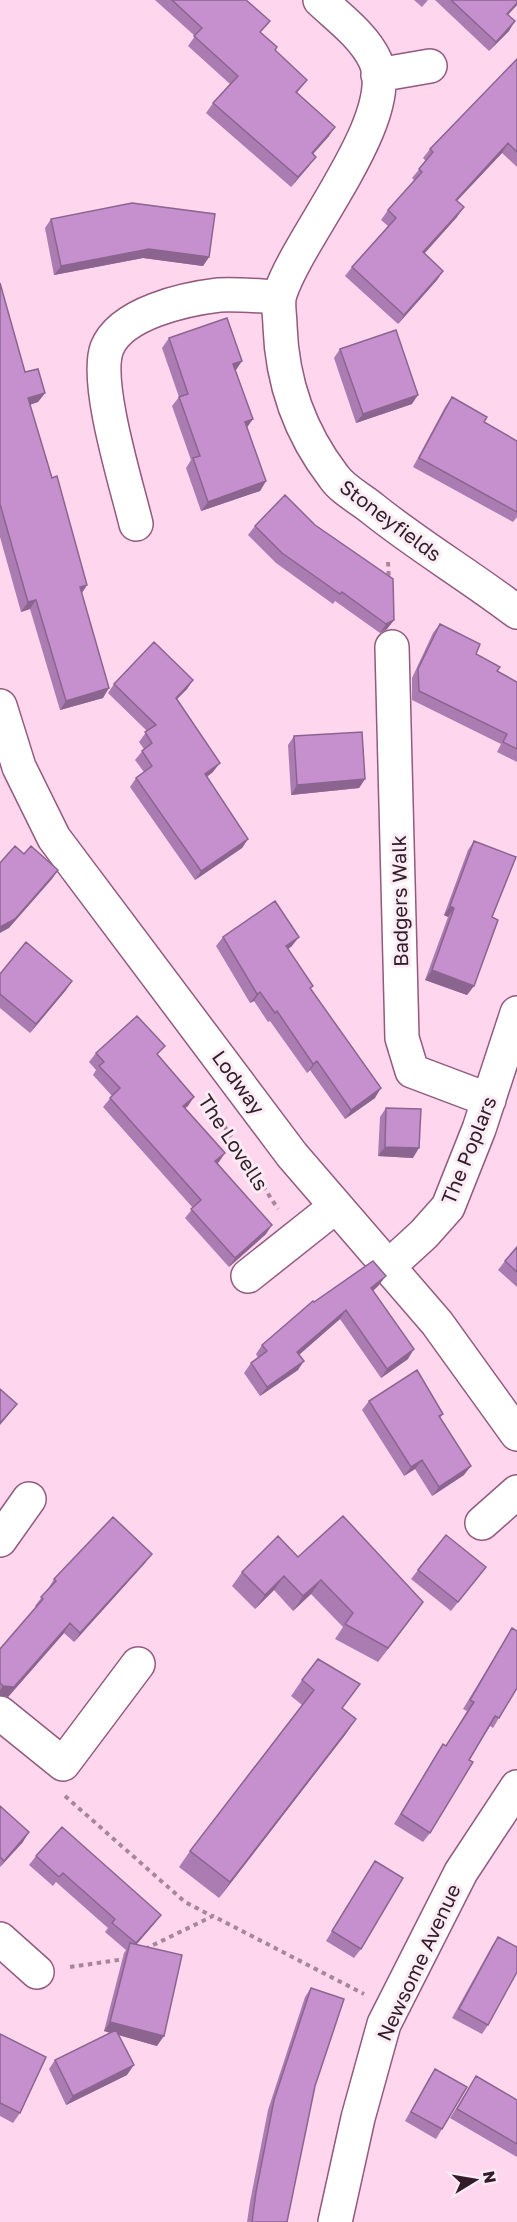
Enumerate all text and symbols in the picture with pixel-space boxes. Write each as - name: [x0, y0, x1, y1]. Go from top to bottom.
- street label: Stoneyfields: [336, 474, 446, 566]
- street label: Badgers Walk: [386, 835, 412, 967]
- street label: Lodway: [208, 1045, 270, 1119]
- street label: The Lovells: [194, 1089, 274, 1195]
- street label: The Poplars: [435, 1092, 501, 1208]
- street label: Newsome Avenue: [371, 1880, 465, 2044]
- north arrow: [445, 2150, 505, 2210]
- text: N: [479, 2169, 501, 2185]

